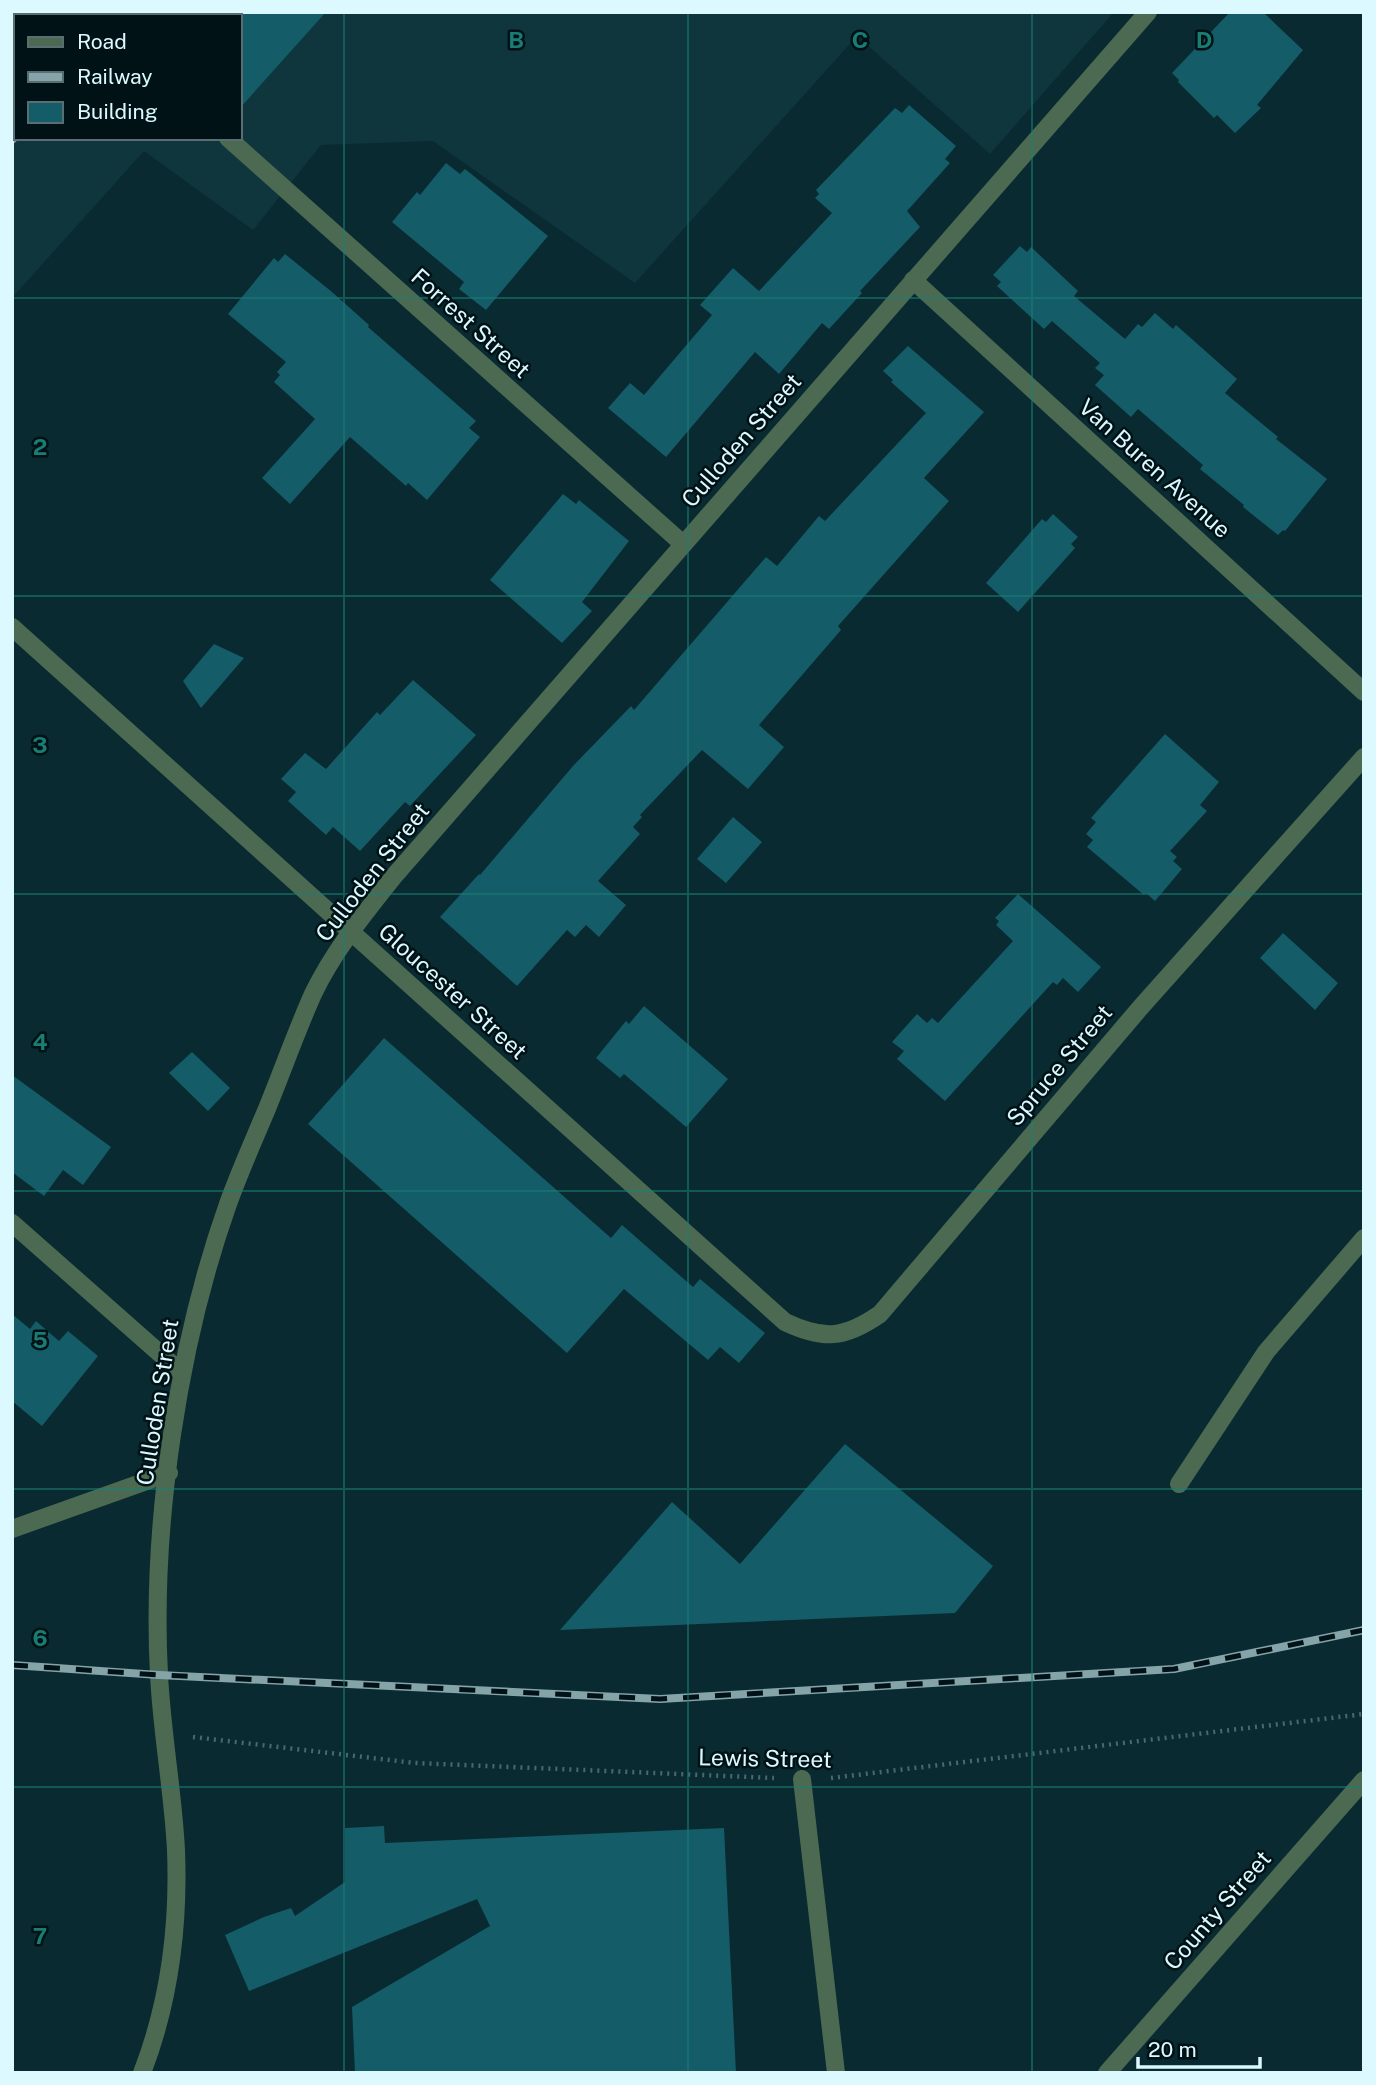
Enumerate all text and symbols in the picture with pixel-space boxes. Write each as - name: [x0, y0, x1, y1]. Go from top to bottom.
- legend: [14, 14, 242, 140]
- text: B: [508, 26, 524, 53]
- text: C: [852, 26, 868, 53]
- text: D: [1196, 26, 1212, 53]
- text: Road: [77, 29, 127, 54]
- text: Railway: [77, 64, 153, 89]
- text: Building: [77, 99, 158, 124]
- street label: Forrest Street: [406, 263, 536, 383]
- street label: Culloden Street: [676, 368, 806, 512]
- street label: Van Buren Avenue: [1074, 393, 1236, 543]
- text: 2: [33, 433, 47, 460]
- text: 3: [32, 731, 48, 758]
- street label: Culloden Street: [310, 797, 434, 947]
- street label: Gloucester Street: [373, 917, 533, 1065]
- street label: Spruce Street: [1001, 999, 1117, 1131]
- text: 4: [32, 1028, 48, 1055]
- street label: Culloden Street: [131, 1317, 183, 1487]
- text: 5: [32, 1326, 48, 1353]
- text: 6: [32, 1624, 48, 1651]
- street label: Lewis Street: [698, 1743, 832, 1773]
- street label: County Street: [1158, 1845, 1276, 1975]
- text: 7: [33, 1922, 47, 1949]
- scale bar: [1138, 2025, 1260, 2070]
- text: 20 m: [1148, 2037, 1197, 2062]

